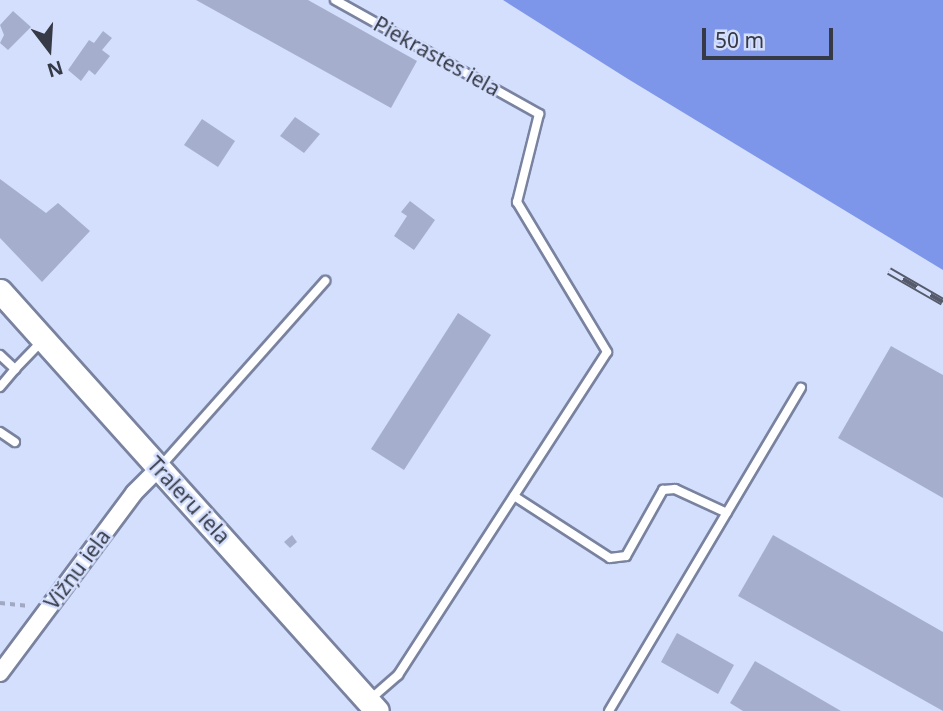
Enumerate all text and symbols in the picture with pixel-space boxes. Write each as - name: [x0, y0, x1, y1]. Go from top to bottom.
- street label: Piekrastes iela: [369, 11, 505, 101]
- north arrow: [14, 14, 84, 84]
- scale bar: [705, 14, 836, 58]
- text: 50 m: [715, 26, 764, 54]
- text: N: [44, 54, 66, 84]
- street label: Traleru iela: [142, 451, 236, 549]
- street label: Vižņu iela: [39, 524, 115, 614]

